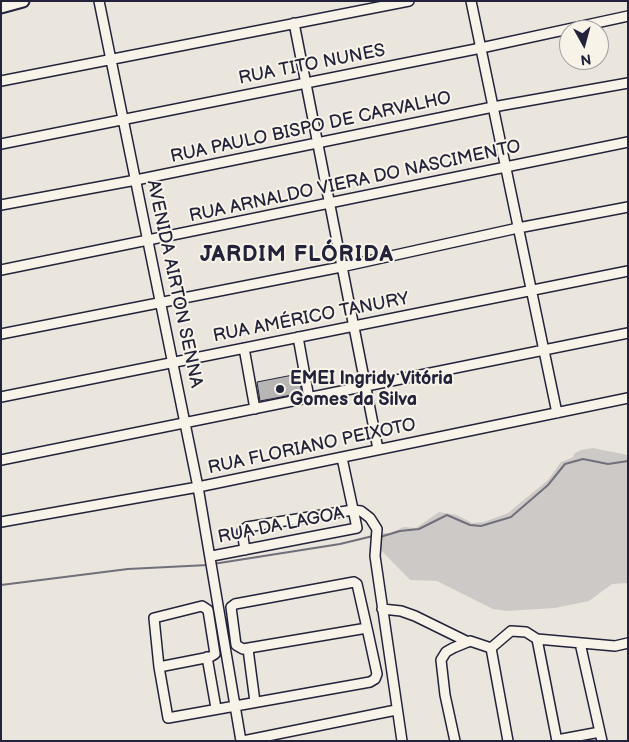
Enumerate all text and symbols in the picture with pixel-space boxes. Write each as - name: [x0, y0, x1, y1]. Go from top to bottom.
- north arrow: [559, 20, 609, 70]
- street label: RUA TITO NUNES: [237, 40, 387, 90]
- text: N: [580, 50, 592, 68]
- street label: RUA PAULO BISPO DE CARVALHO: [169, 88, 453, 168]
- street label: RUA ARNALDO VIERA DO NASCIMENTO: [187, 136, 523, 228]
- street label: AVENIDA AIRTON SENNA: [141, 178, 207, 390]
- district label: JARDIM FLÓRIDA: [198, 242, 396, 268]
- street label: RUA AMÉRICO TANURY: [211, 288, 411, 348]
- place label: EMEI lngridy Vitória Gomes da Silva: [290, 368, 453, 410]
- marker: EMEI lngridy Vitória Gomes da Silva: [274, 383, 286, 395]
- street label: RUA FLORIANO PEIXOTO: [206, 414, 418, 480]
- street label: RUA DA LAGOA: [216, 503, 346, 549]

